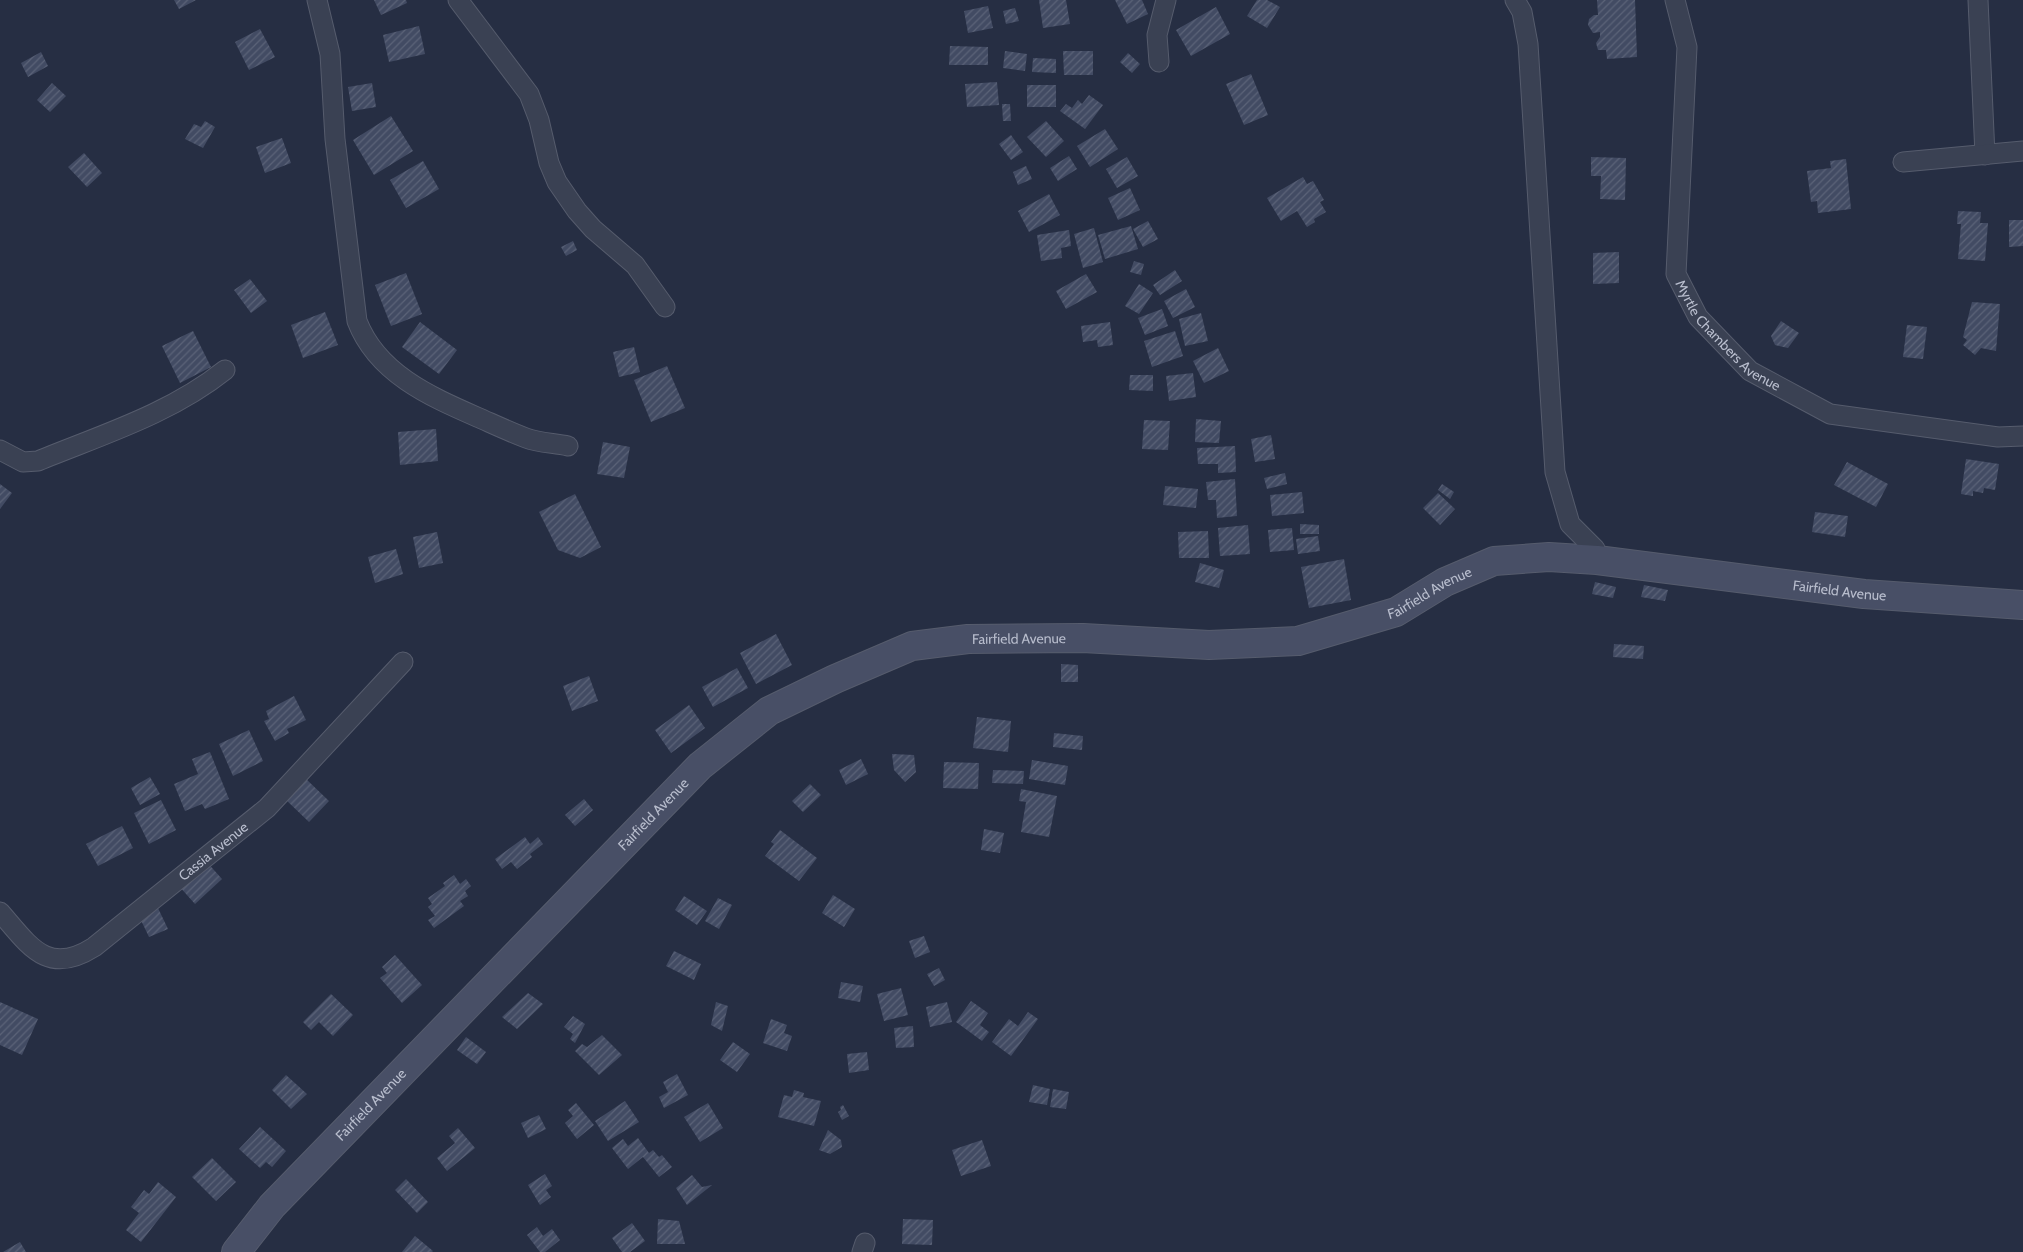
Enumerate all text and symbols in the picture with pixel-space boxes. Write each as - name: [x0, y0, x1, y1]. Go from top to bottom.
- street label: Myrtle Chambers Avenue: [1672, 277, 1784, 395]
- street label: Fairfield Avenue: [1385, 563, 1474, 623]
- street label: Fairfield Avenue: [1792, 576, 1887, 605]
- street label: Fairfield Avenue: [972, 629, 1066, 648]
- street label: Fairfield Avenue: [614, 774, 692, 854]
- street label: Cassia Avenue: [175, 818, 252, 885]
- street label: Fairfield Avenue: [331, 1065, 410, 1144]

